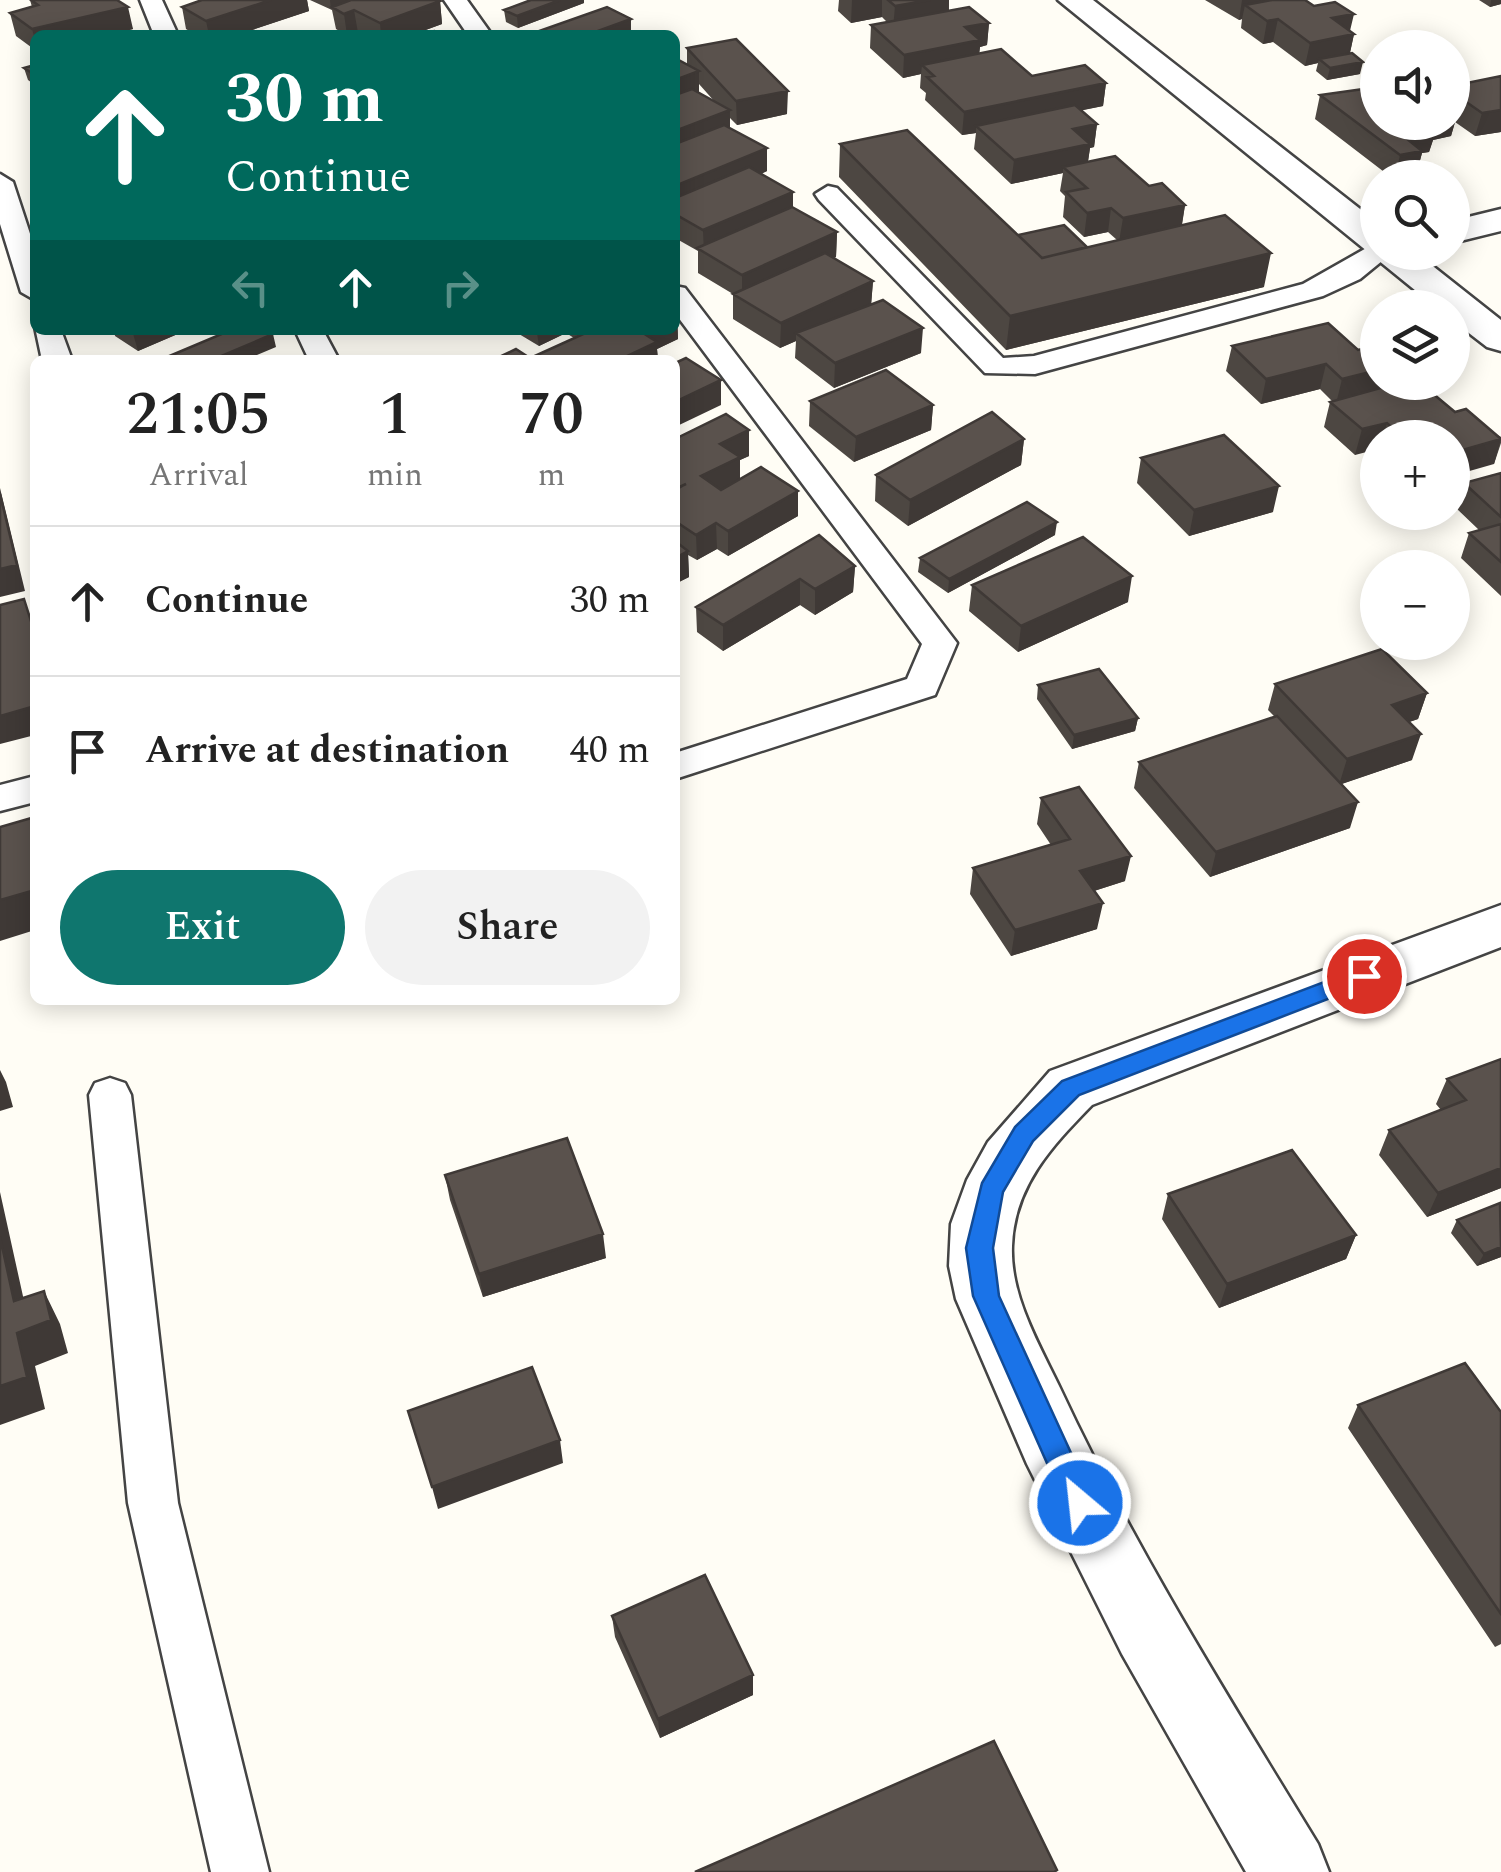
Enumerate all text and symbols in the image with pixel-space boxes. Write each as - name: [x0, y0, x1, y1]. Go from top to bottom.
- map controls: [1360, 30, 1470, 660]
- button: sound: [1360, 30, 1470, 140]
- text: 30 m: [225, 47, 384, 153]
- icon: ahead: [60, 70, 190, 200]
- text: Continue: [225, 143, 411, 212]
- button: search: [1360, 160, 1470, 270]
- icon: left: [223, 260, 278, 315]
- icon: ahead: [328, 260, 383, 315]
- icon: right: [433, 260, 488, 315]
- button: layers: [1360, 290, 1470, 400]
- text: 21:05: [126, 369, 271, 461]
- text: 1: [379, 369, 411, 461]
- text: 70: [519, 369, 584, 461]
- button: +: [1360, 420, 1470, 530]
- text: Arrival: [149, 451, 248, 500]
- text: min: [367, 451, 423, 500]
- text: m: [538, 451, 565, 500]
- button: −: [1360, 550, 1470, 660]
- text: Continue: [145, 572, 308, 630]
- text: 30 m: [570, 572, 650, 630]
- icon: ahead: [60, 574, 115, 629]
- text: Arrive at destination: [145, 722, 509, 780]
- text: 40 m: [570, 722, 650, 780]
- icon: arrive: [60, 724, 115, 779]
- button: Exit: [60, 870, 345, 985]
- button: Share: [365, 870, 650, 985]
- pin: [1322, 934, 1407, 1019]
- icon: arrive: [1337, 949, 1392, 1004]
- position arrow: [1028, 1451, 1132, 1555]

